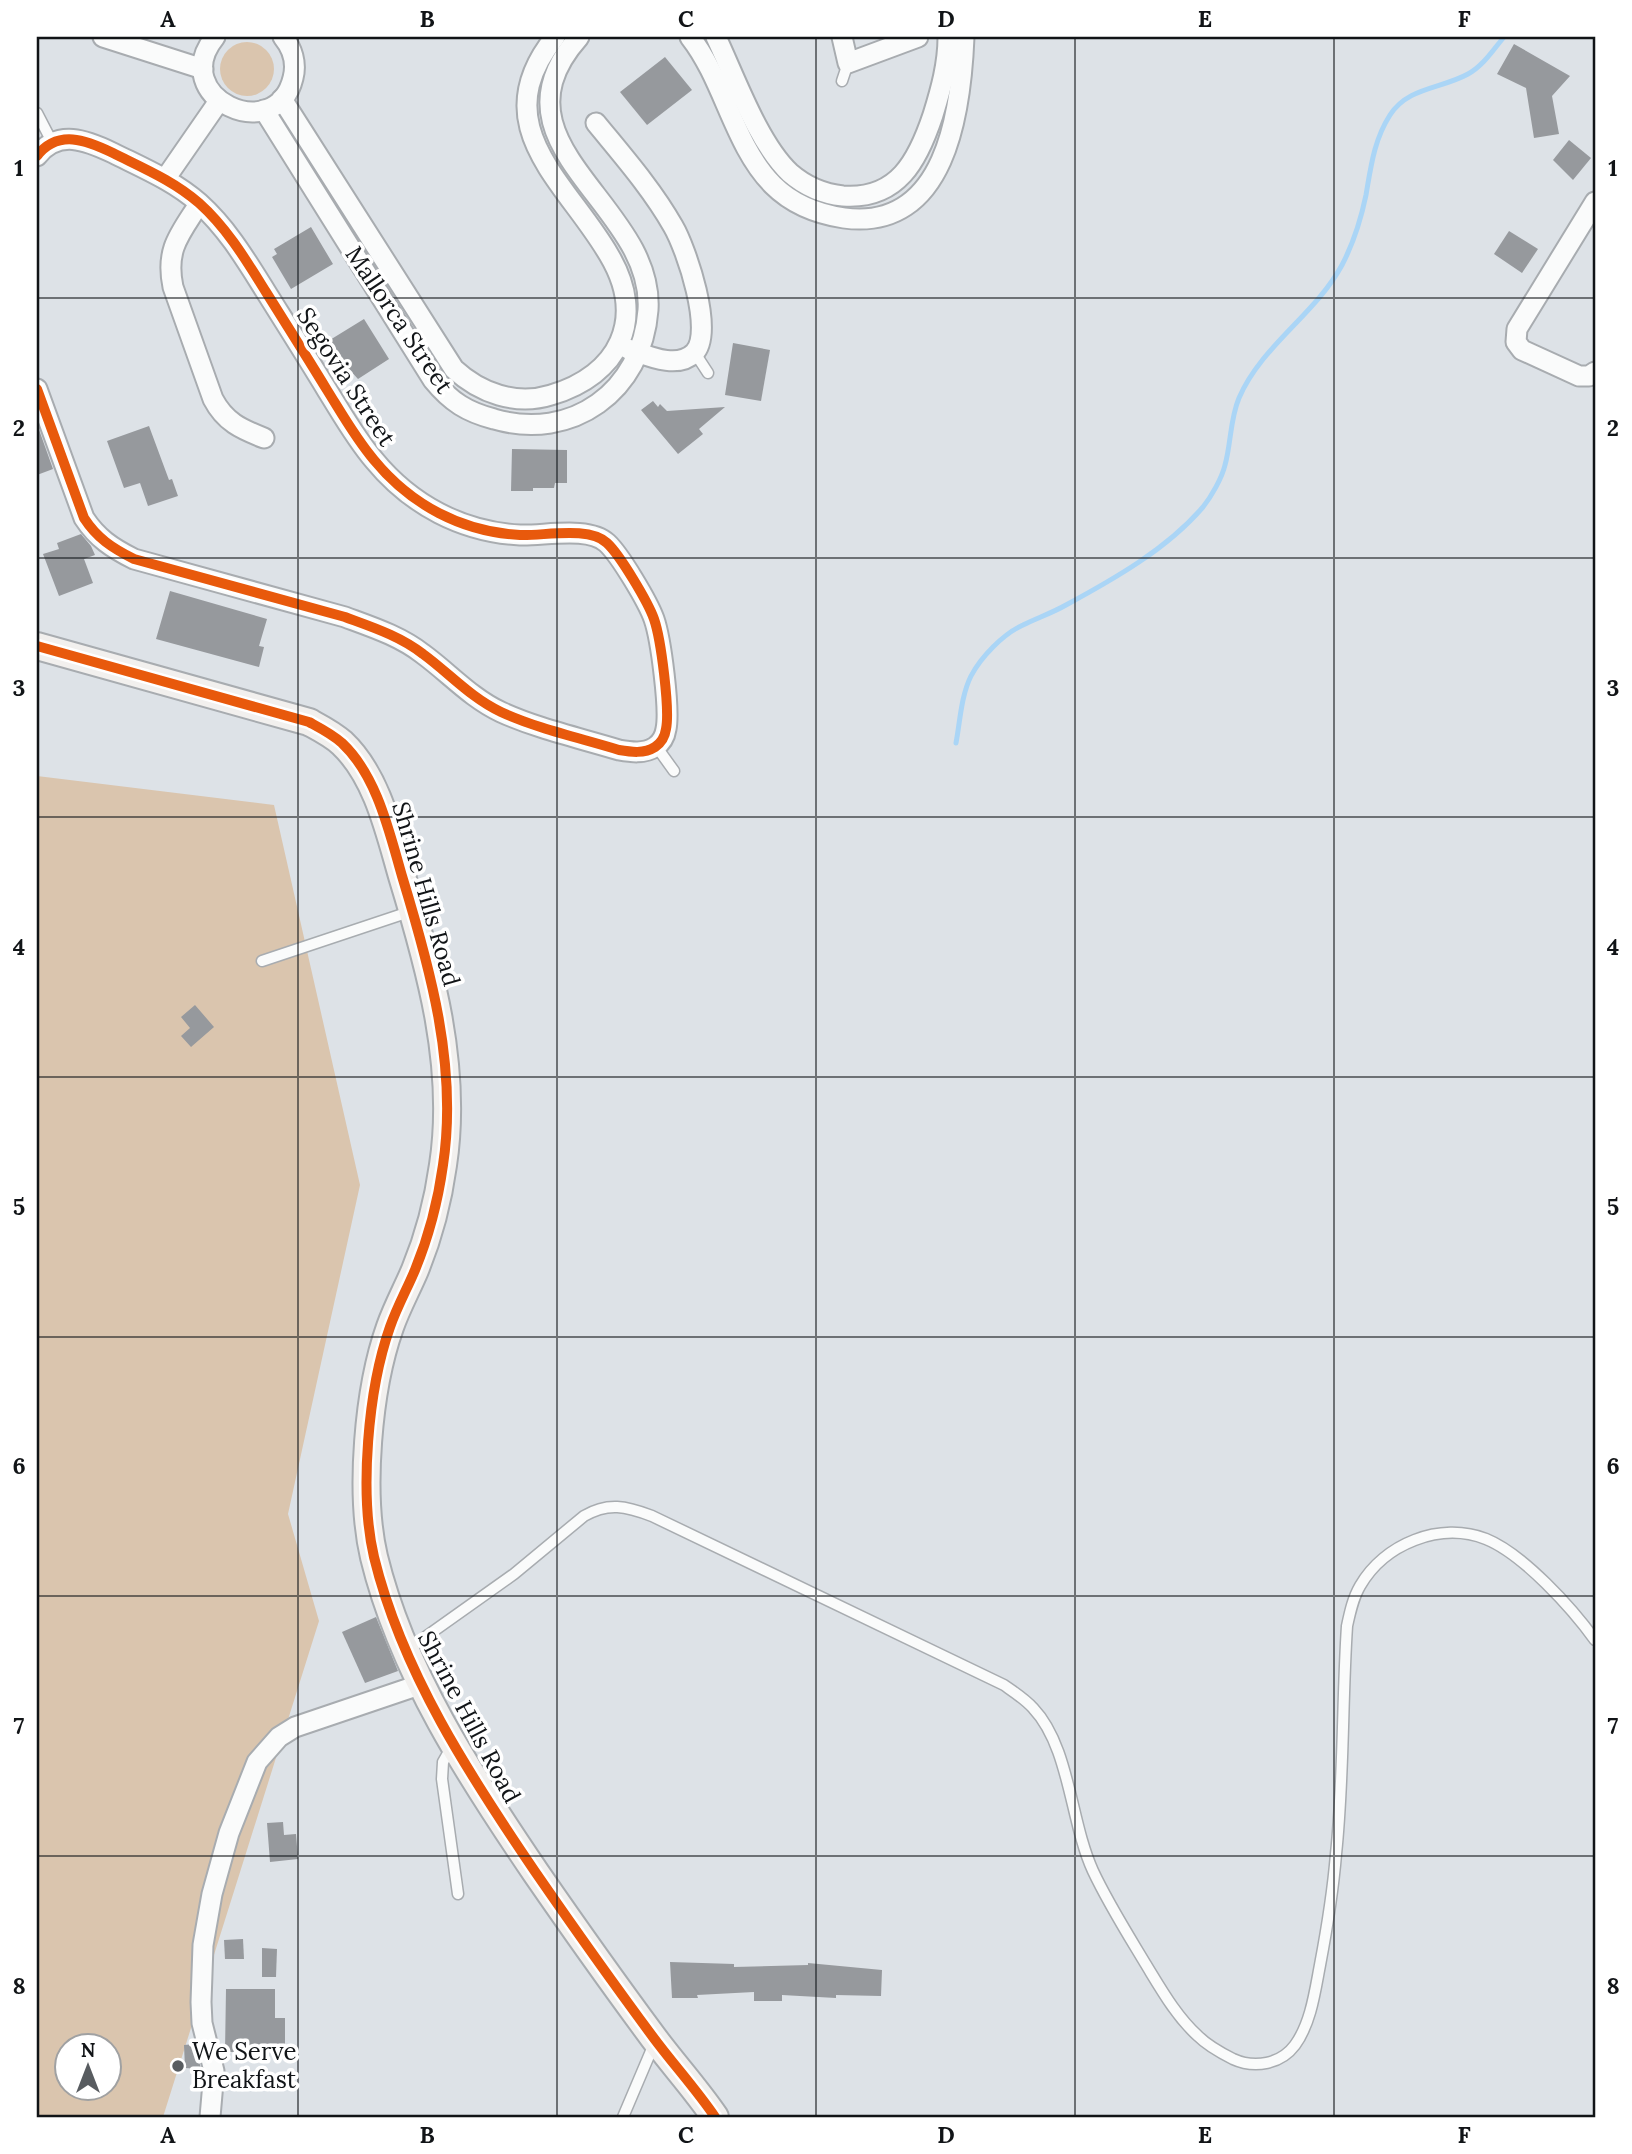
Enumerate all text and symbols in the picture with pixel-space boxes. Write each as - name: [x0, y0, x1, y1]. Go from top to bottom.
- text: A: [160, 4, 176, 33]
- text: B: [419, 4, 435, 33]
- text: C: [678, 4, 694, 33]
- text: D: [937, 4, 955, 33]
- text: E: [1198, 4, 1212, 33]
- text: F: [1457, 4, 1471, 33]
- text: 1: [14, 153, 24, 182]
- text: 1: [1608, 153, 1618, 182]
- street label: Mallorca Street: [339, 240, 461, 400]
- street label: Segovia Street: [290, 301, 403, 453]
- text: 2: [13, 413, 25, 442]
- text: 2: [1607, 413, 1619, 442]
- text: 3: [13, 673, 25, 702]
- text: 3: [1607, 673, 1619, 702]
- street label: Shrine Hills Road: [385, 798, 468, 990]
- text: 4: [13, 932, 25, 961]
- text: 4: [1607, 932, 1619, 961]
- text: 5: [13, 1192, 25, 1221]
- text: 5: [1607, 1192, 1619, 1221]
- text: 6: [12, 1451, 26, 1480]
- text: 6: [1606, 1451, 1620, 1480]
- street label: Shrine Hills Road: [411, 1625, 528, 1808]
- text: 7: [14, 1711, 25, 1740]
- text: 7: [1608, 1711, 1619, 1740]
- text: 8: [12, 1971, 26, 2000]
- text: 8: [1606, 1971, 1620, 2000]
- north arrow: [52, 2032, 122, 2102]
- place label: We Serve Breakfast: [192, 2036, 297, 2095]
- text: N: [81, 2038, 96, 2062]
- marker: We Serve Breakfast: [170, 2058, 186, 2074]
- text: A: [160, 2120, 176, 2149]
- text: B: [419, 2120, 435, 2149]
- text: C: [678, 2120, 694, 2149]
- text: D: [937, 2120, 955, 2149]
- text: E: [1198, 2120, 1212, 2149]
- text: F: [1457, 2120, 1471, 2149]

